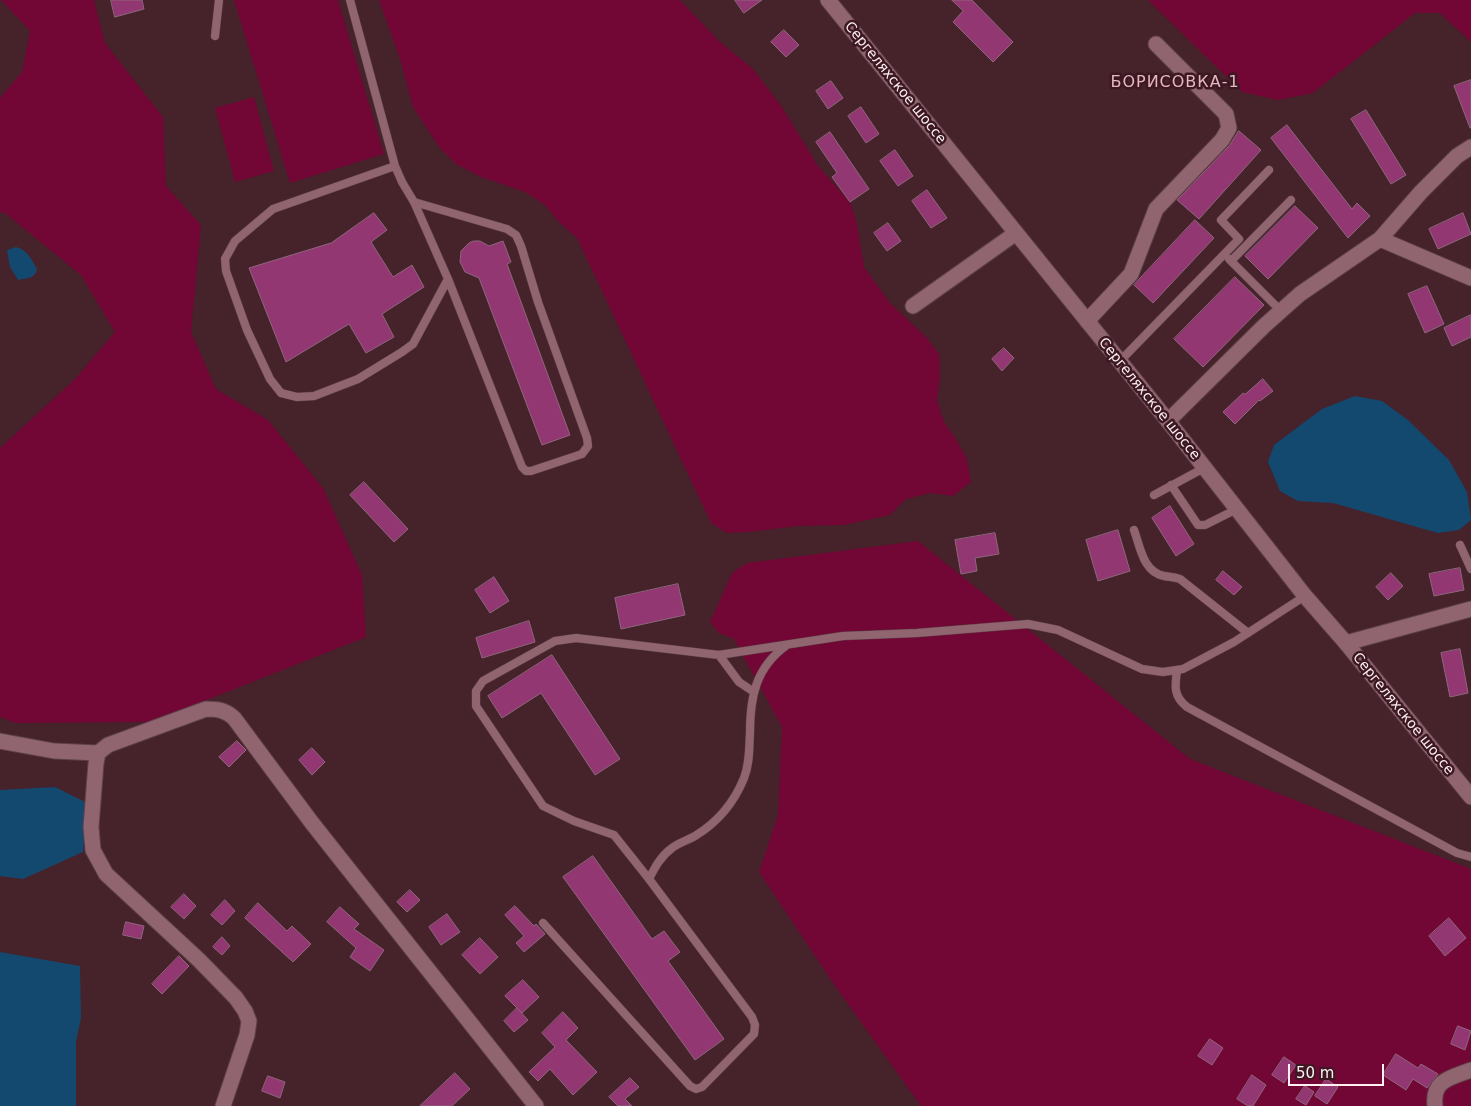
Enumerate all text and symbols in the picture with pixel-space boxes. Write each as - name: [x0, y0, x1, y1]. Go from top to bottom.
- street label: Сергеляхское шоссе: [841, 19, 949, 147]
- district label: БОРИСОВКА-1: [1109, 73, 1241, 93]
- street label: Сергеляхское шоссе: [1095, 335, 1203, 463]
- street label: Сергеляхское шоссе: [1349, 650, 1457, 778]
- scale bar: [1291, 1054, 1387, 1086]
- text: 50 m: [1296, 1064, 1334, 1082]

